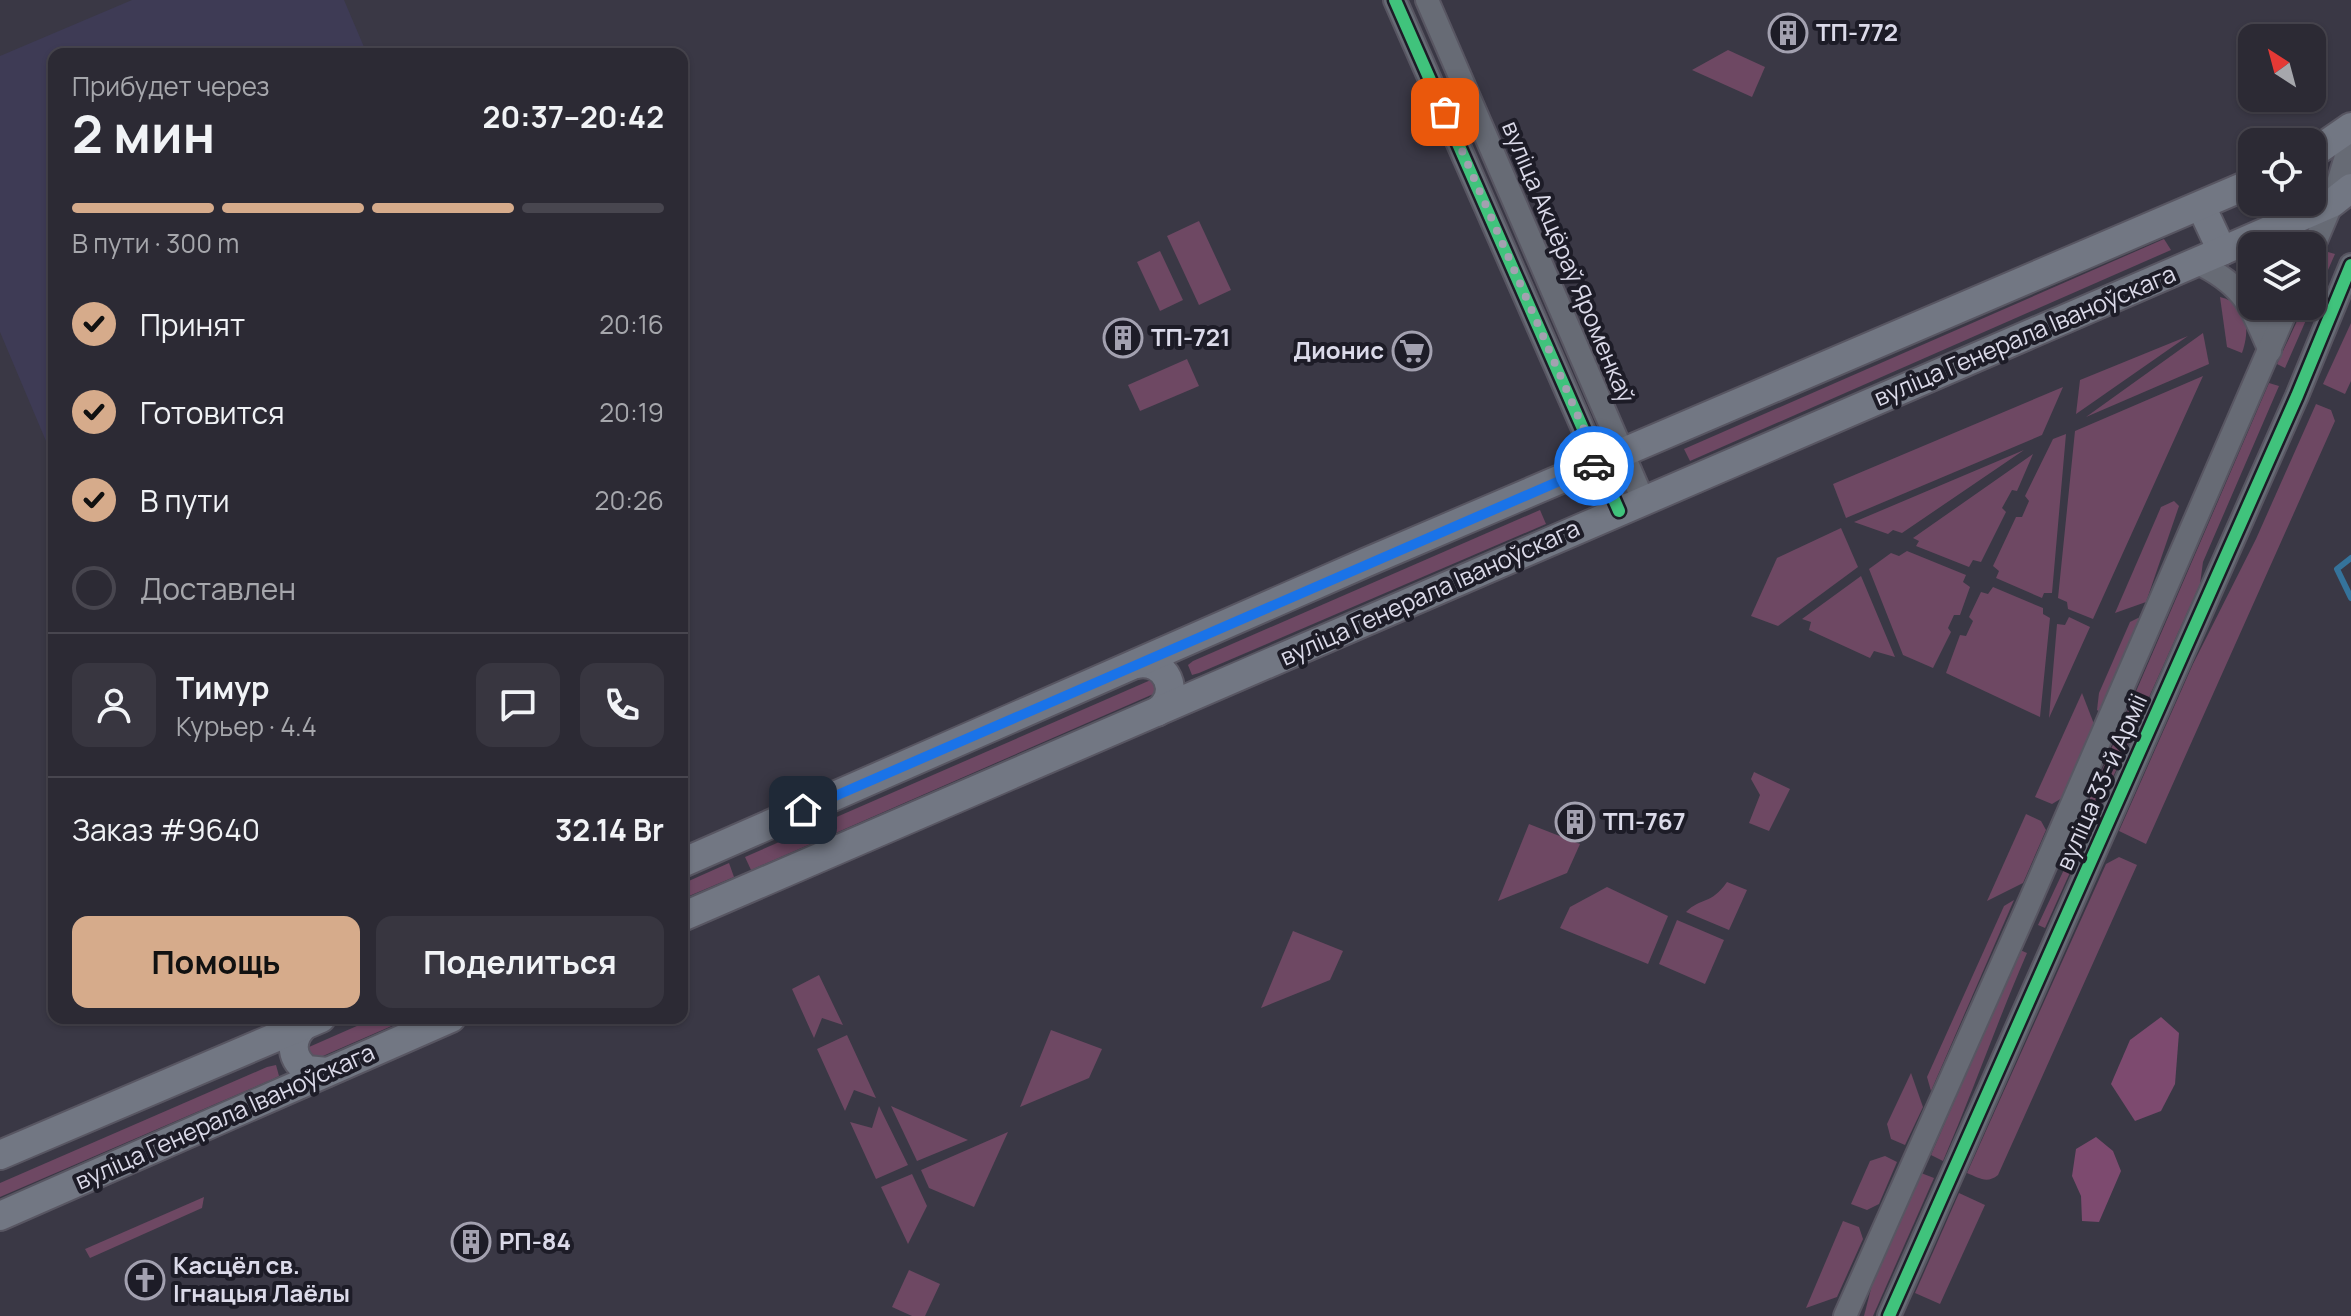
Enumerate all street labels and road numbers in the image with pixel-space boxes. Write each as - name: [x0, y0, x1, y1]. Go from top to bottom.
- street label: вуліца Акцёраў Яроменкаў: [1495, 115, 1644, 408]
- street label: вуліца Генерала Іваноўскага: [1869, 256, 2180, 413]
- street label: вуліца Генерала Іваноўскага: [1274, 511, 1584, 673]
- street label: вуліца 33-й Арміі: [2047, 688, 2154, 875]
- street label: вуліца Генерала Іваноўскага: [69, 1035, 379, 1197]

